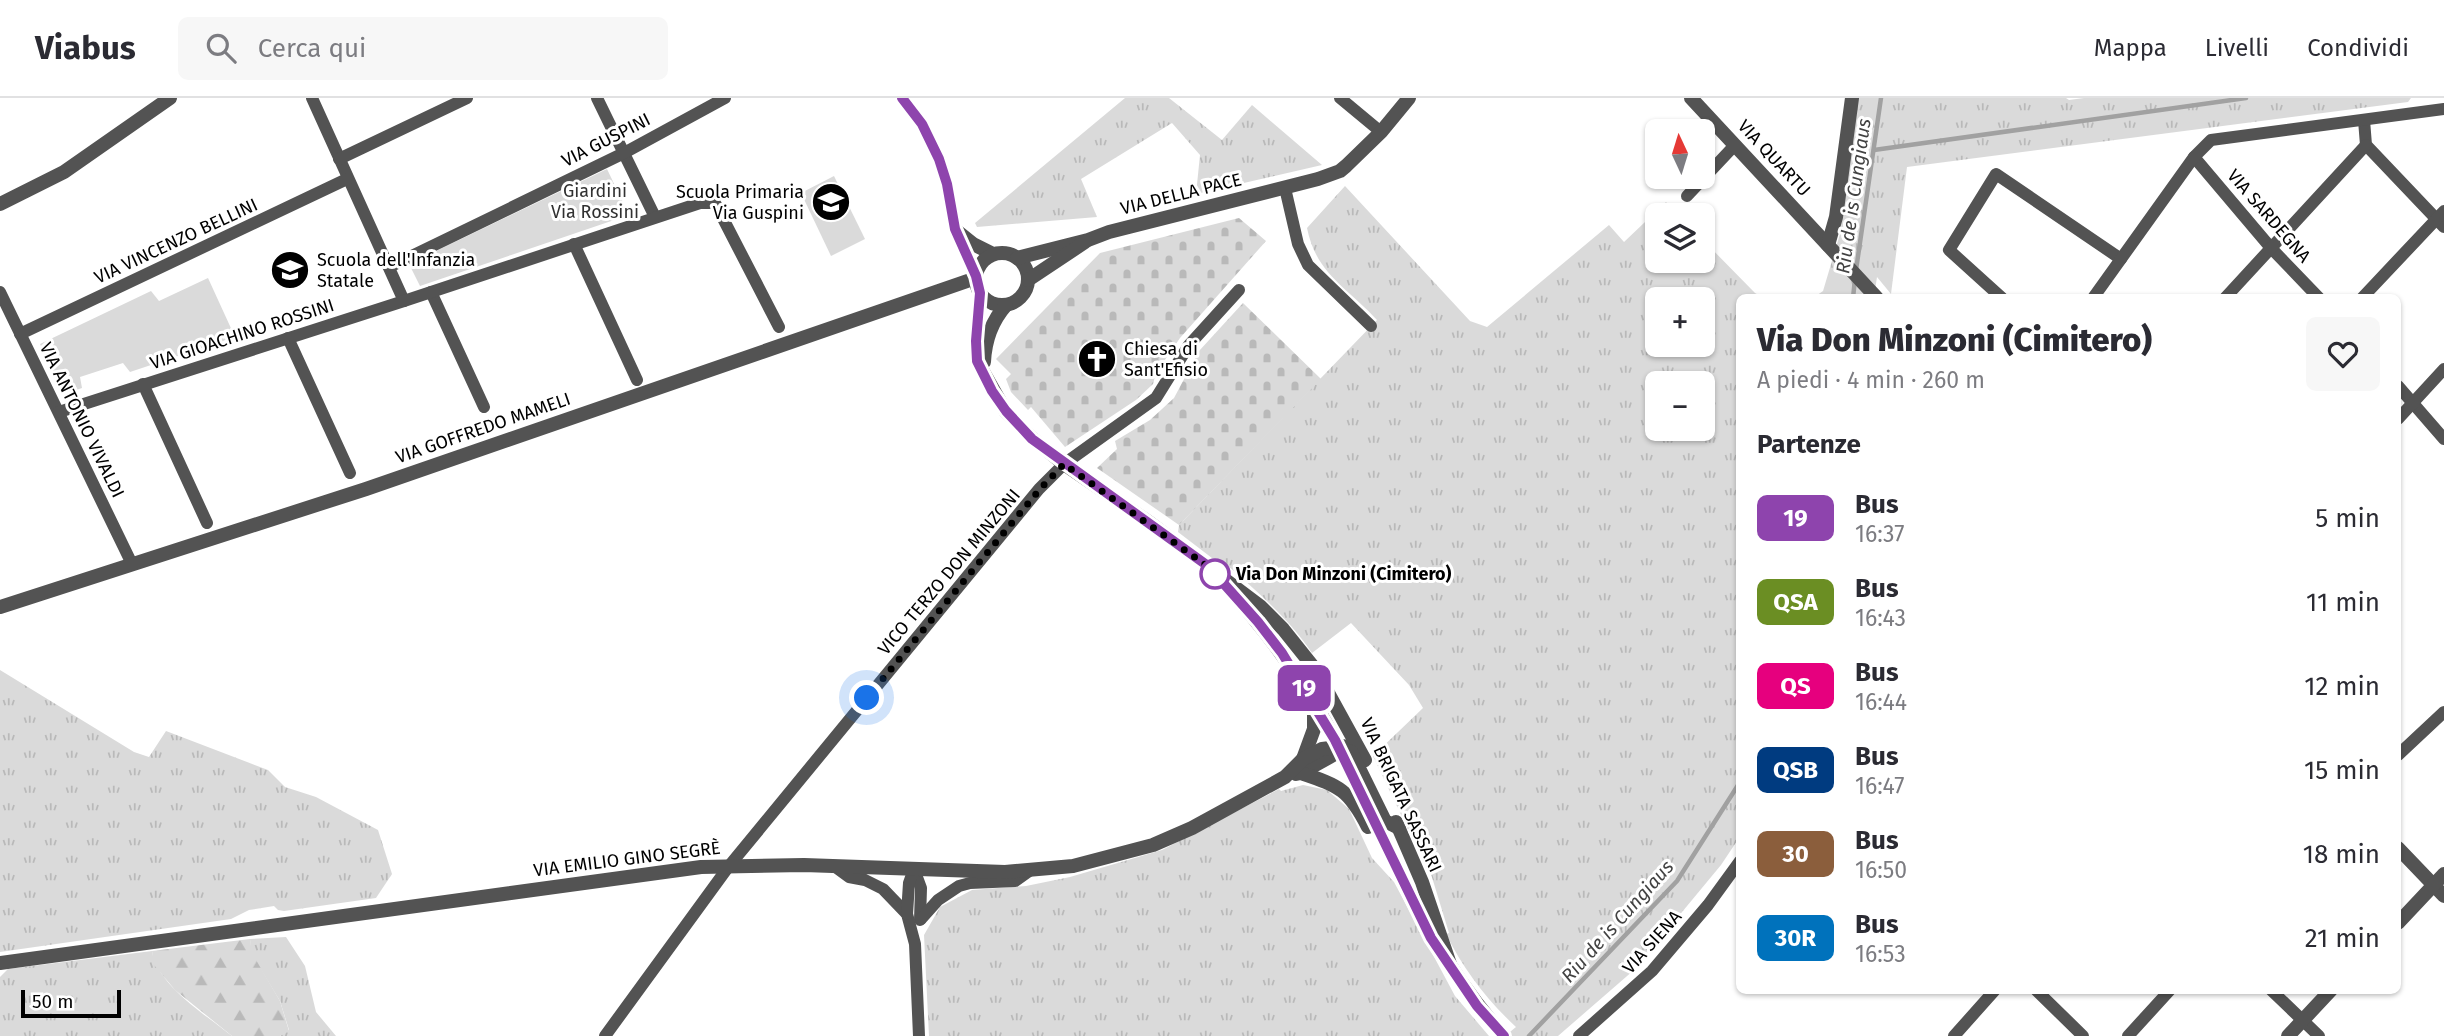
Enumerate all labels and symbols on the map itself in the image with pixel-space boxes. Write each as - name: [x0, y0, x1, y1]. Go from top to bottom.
- street label: VIA GUSPINI: [558, 108, 654, 172]
- street label: VIA QUARTU: [1733, 115, 1815, 201]
- water label: Riu de is Cungiaus: [1831, 117, 1876, 275]
- north arrow: [1645, 119, 1715, 189]
- street label: VIA SARDEGNA: [2223, 165, 2316, 268]
- street label: VIA DELLA PACE: [1118, 168, 1244, 220]
- park label: Giardini Via Rossini: [551, 180, 639, 223]
- place label: Scuola Primaria Via Guspini: [676, 181, 804, 224]
- school or university icon: Scuola Primaria Via Guspini: [810, 181, 852, 223]
- street label: VIA VINCENZO BELLINI: [91, 194, 261, 288]
- school or university icon: Scuola dell'Infanzia Statale: [269, 249, 311, 291]
- place label: Scuola dell'Infanzia Statale: [317, 249, 475, 292]
- street label: VIA GIOACHINO ROSSINI: [147, 294, 337, 374]
- church icon: Chiesa di Sant'Efisio: [1076, 338, 1118, 380]
- place label: Chiesa di Sant'Efisio: [1124, 338, 1208, 381]
- street label: VIA ANTONIO VIVALDI: [35, 339, 129, 501]
- street label: VIA GOFFREDO MAMELI: [393, 388, 573, 468]
- street label: VICO TERZO DON MINZONI: [873, 485, 1025, 659]
- marker: Via Don Minzoni (Cimitero): [1200, 559, 1230, 589]
- place label: Via Don Minzoni (Cimitero): [1235, 563, 1452, 585]
- line badge: 19: [1272, 665, 1336, 711]
- your location: [849, 680, 884, 715]
- street label: VIA BRIGATA SASSARI: [1356, 714, 1446, 876]
- street label: VIA EMILIO GINO SEGRÈ: [532, 836, 722, 881]
- water label: Riu de is Cungiaus: [1556, 855, 1678, 987]
- street label: VIA SIENA: [1618, 905, 1687, 978]
- scale bar: [21, 987, 121, 1019]

